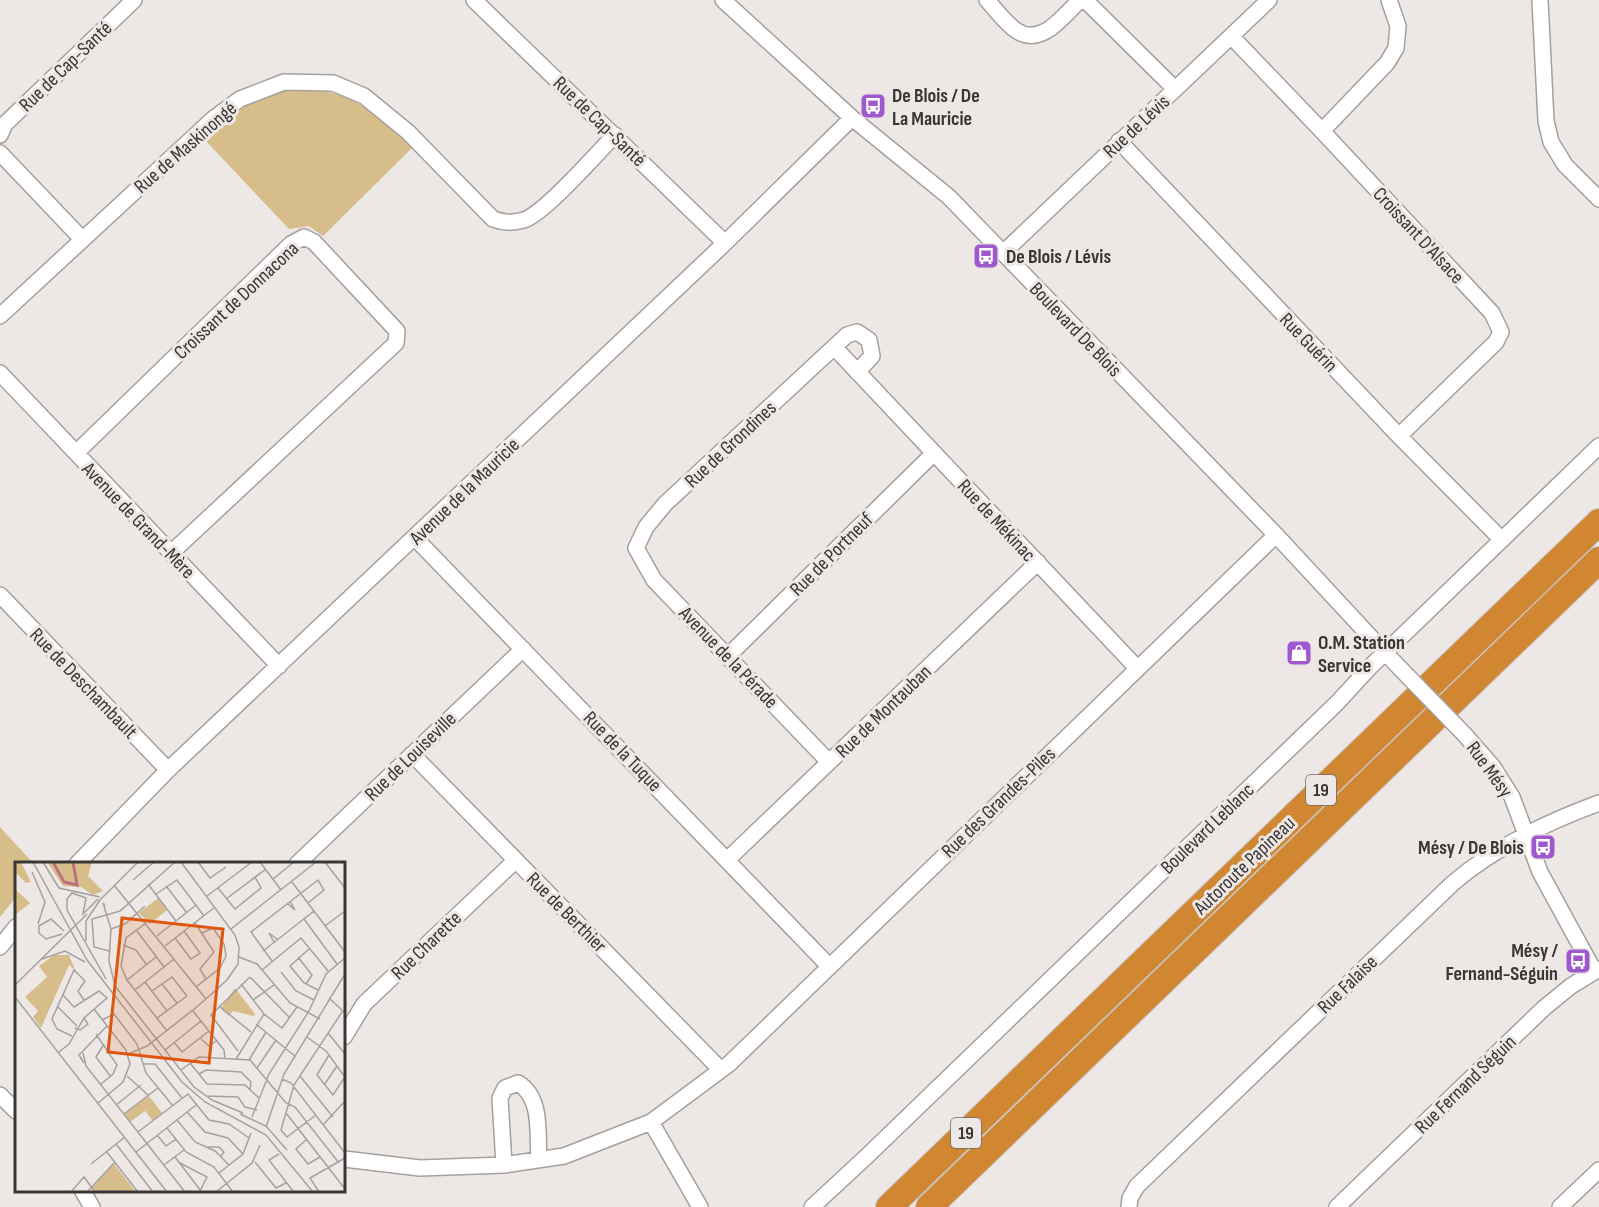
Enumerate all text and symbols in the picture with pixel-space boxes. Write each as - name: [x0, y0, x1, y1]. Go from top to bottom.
- street label: Rue de Cap-Santé: [14, 16, 117, 117]
- street label: Rue de Cap-Santé: [548, 71, 651, 172]
- place label: De Blois / De La Mauricie: [892, 84, 980, 131]
- street label: Rue de Lévis: [1098, 90, 1175, 164]
- bus stop icon: De Blois / De La Mauricie: [858, 91, 888, 121]
- street label: Rue de Maskinongé: [130, 97, 242, 199]
- street label: Croissant D'Alsace: [1368, 182, 1469, 289]
- street label: Croissant de Donnacona: [169, 237, 304, 365]
- bus stop icon: De Blois / Lévis: [971, 241, 1001, 271]
- place label: De Blois / Lévis: [1006, 245, 1111, 269]
- street label: Boulevard De Blois: [1024, 277, 1126, 382]
- street label: Rue Guérin: [1274, 308, 1342, 377]
- street label: Rue de Grondines: [680, 396, 781, 493]
- street label: Avenue de la Mauricie: [404, 433, 525, 551]
- street label: Avenue de Grand-Mère: [76, 457, 200, 584]
- street label: Rue de Mékinac: [952, 474, 1040, 567]
- street label: Rue de Portneuf: [785, 508, 879, 601]
- street label: Avenue de la Pérade: [673, 601, 783, 714]
- street label: Rue de Deschambault: [24, 623, 142, 744]
- place label: O.M. Station Service: [1318, 631, 1405, 678]
- shop icon: O.M. Station Service: [1284, 638, 1314, 668]
- street label: Rue de Montauban: [831, 660, 937, 763]
- street label: Rue de la Tuque: [578, 706, 667, 797]
- street label: Rue de Louiseville: [360, 707, 461, 806]
- street label: Rue Mésy: [1461, 737, 1518, 803]
- street label: Rue des Grandes-Piles: [937, 742, 1061, 863]
- road number: 19: [1306, 775, 1336, 805]
- street label: Boulevard Leblanc: [1156, 778, 1259, 879]
- street label: Autoroute Papineau: [1189, 812, 1300, 921]
- bus stop icon: Mésy / De Blois: [1528, 832, 1558, 862]
- place label: Mésy / De Blois: [1418, 836, 1524, 860]
- inset map: [15, 862, 345, 1192]
- street label: Rue de Berthier: [521, 868, 612, 958]
- street label: Rue Charette: [387, 906, 467, 985]
- place label: Mésy / Fernand-Séguin: [1445, 939, 1558, 986]
- bus stop icon: Mésy / Fernand-Séguin: [1563, 946, 1593, 976]
- street label: Rue Falaise: [1313, 950, 1383, 1019]
- street label: Rue Fernand Séguin: [1410, 1030, 1521, 1139]
- road number: 19: [951, 1118, 981, 1148]

